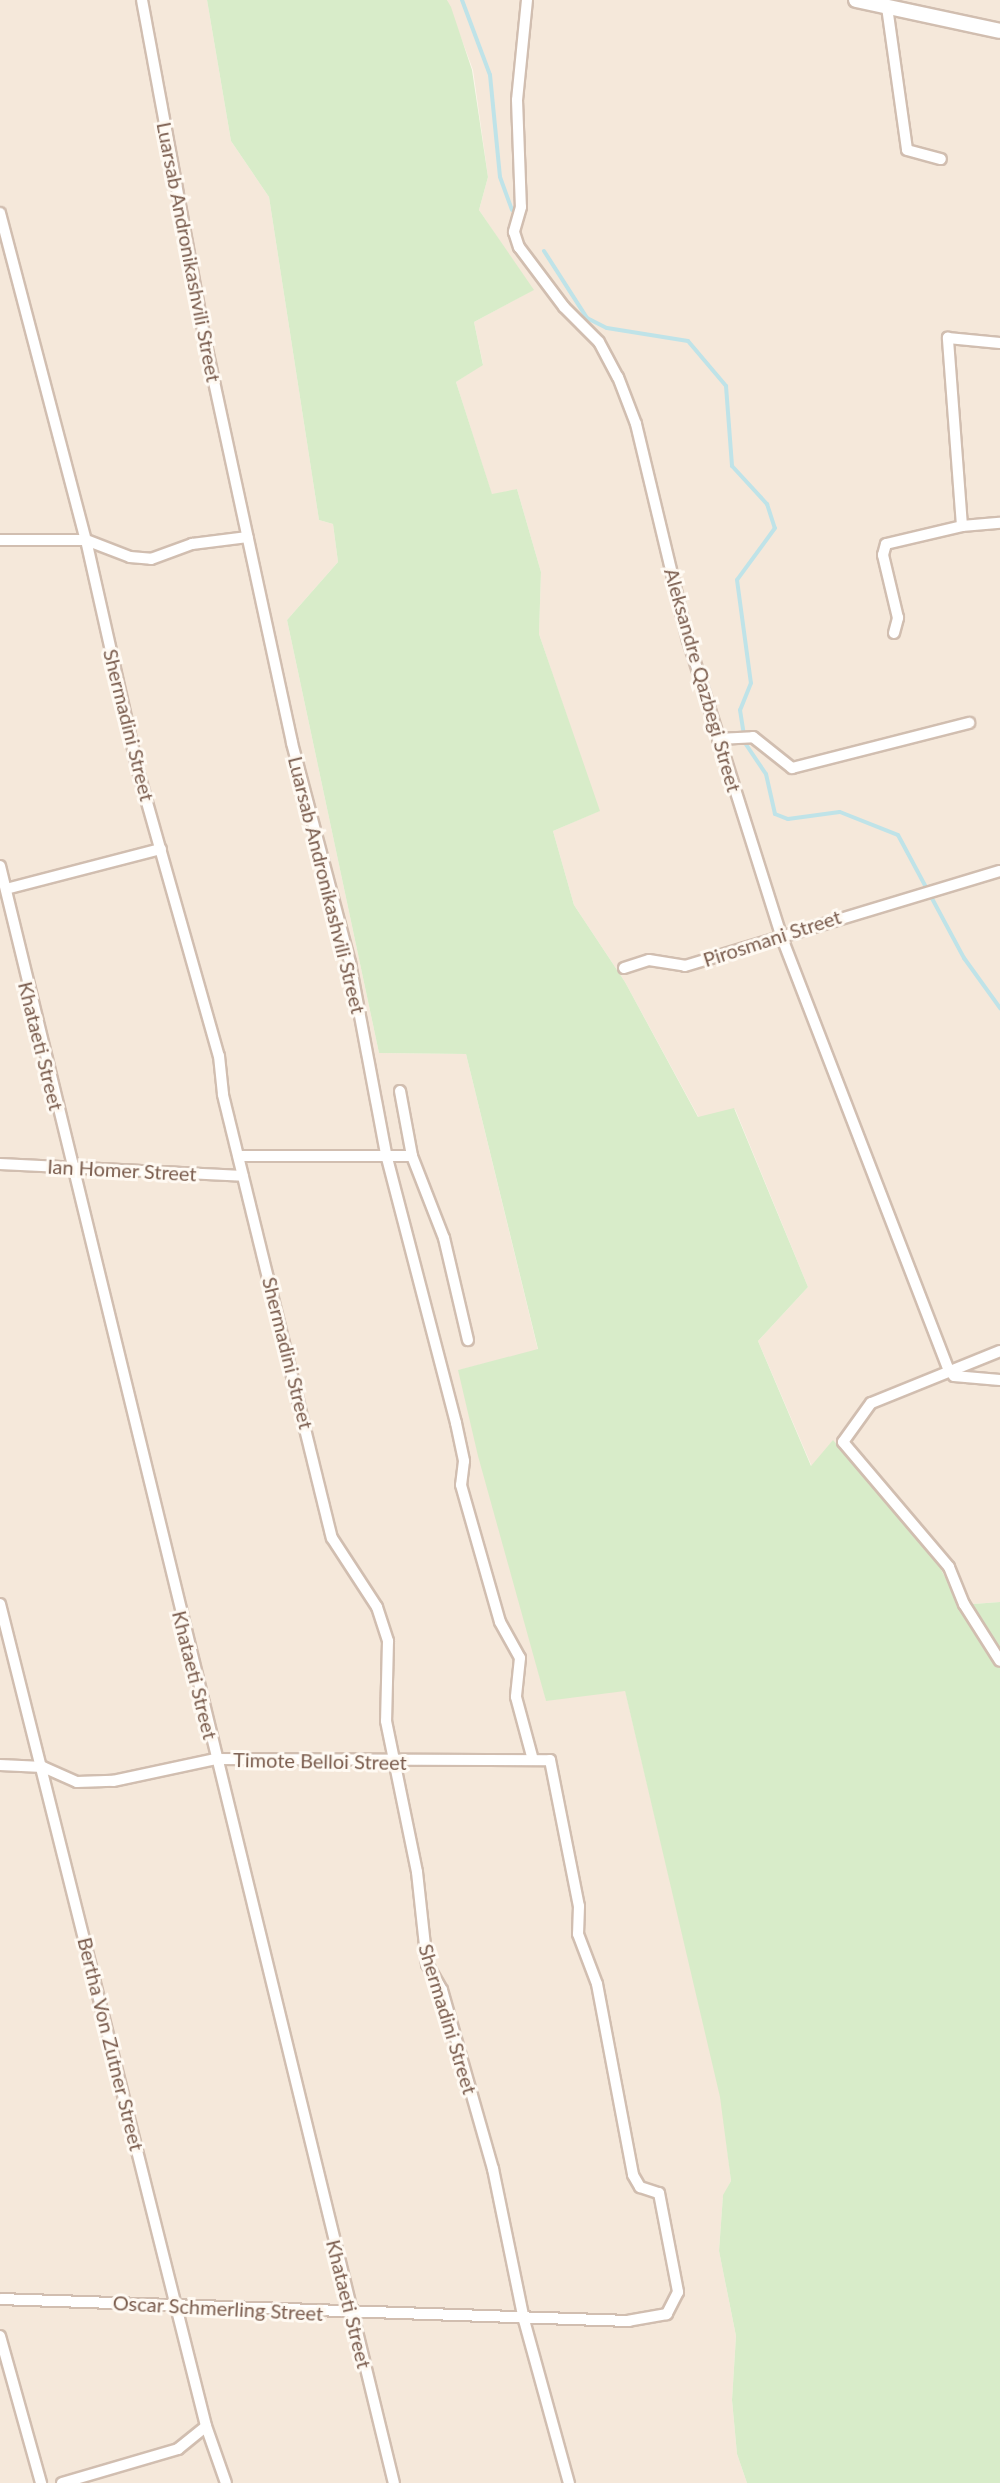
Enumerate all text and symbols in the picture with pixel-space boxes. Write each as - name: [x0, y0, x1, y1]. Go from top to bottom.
- street label: Luarsab Andronikashvili Street: [152, 120, 226, 384]
- street label: Aleksandre Qazbegi Street: [660, 565, 746, 795]
- street label: Shermadini Street: [99, 647, 159, 803]
- street label: Luarsab Andronikashvili Street: [283, 753, 371, 1017]
- street label: Pirosmani Street: [700, 904, 844, 972]
- street label: Khataeti Street: [13, 979, 69, 1113]
- street label: Ian Homer Street: [47, 1154, 197, 1186]
- street label: Shermadini Street: [258, 1275, 318, 1431]
- street label: Khataeti Street: [167, 1608, 223, 1742]
- street label: Timote Belloi Street: [233, 1747, 407, 1775]
- street label: Bertha Von Zutner Street: [73, 1934, 149, 2154]
- street label: Shermadini Street: [414, 1941, 482, 2097]
- street label: Khataeti Street: [321, 2237, 377, 2371]
- street label: Oscar Schmerling Street: [112, 2290, 324, 2326]

